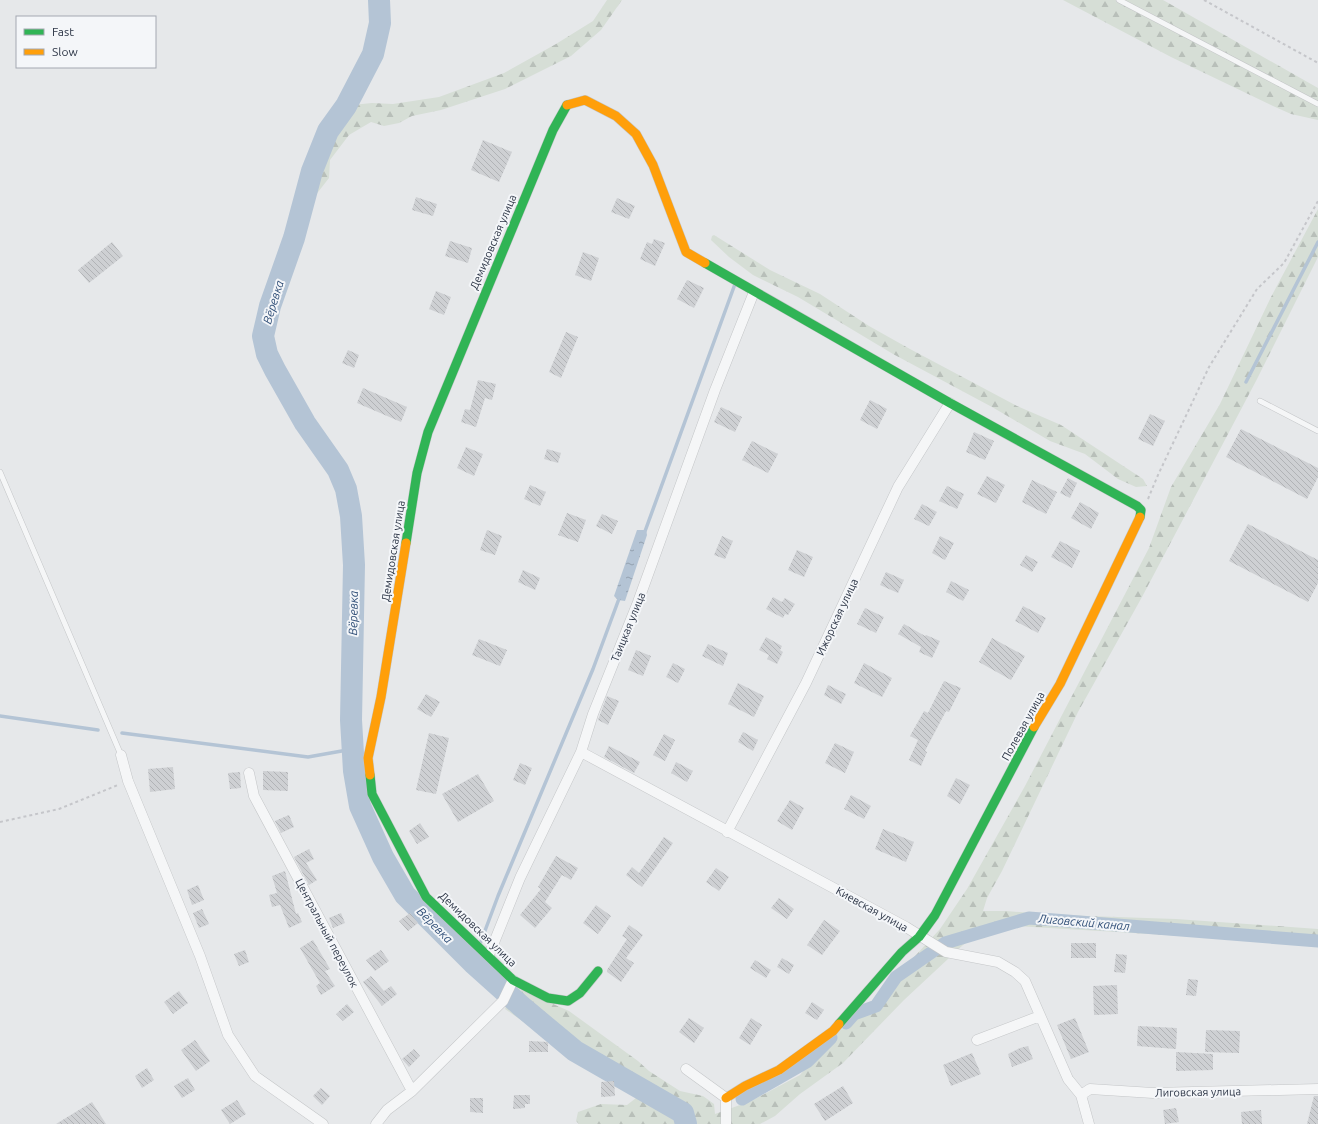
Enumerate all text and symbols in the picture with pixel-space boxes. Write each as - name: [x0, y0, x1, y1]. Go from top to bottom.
- legend: [16, 16, 156, 68]
- text: Fast: [52, 25, 74, 38]
- text: Slow: [52, 45, 78, 58]
- street label: Демидовская улица: [468, 193, 518, 291]
- water label: Вёревка: [260, 278, 286, 325]
- street label: Демидовская улица: [379, 500, 407, 602]
- street label: Ижорская улица: [814, 577, 860, 657]
- water label: Вёревка: [346, 590, 360, 635]
- street label: Таицкая улица: [609, 590, 647, 664]
- street label: Полевая улица: [999, 690, 1047, 762]
- street label: Центральный переулок: [293, 877, 361, 990]
- street label: Киевская улица: [834, 884, 910, 934]
- street label: Демидовская улица: [437, 889, 519, 969]
- water label: Вёревка: [415, 905, 456, 946]
- water label: Лиговский канал: [1037, 911, 1131, 933]
- street label: Лиговская улица: [1155, 1085, 1241, 1099]

